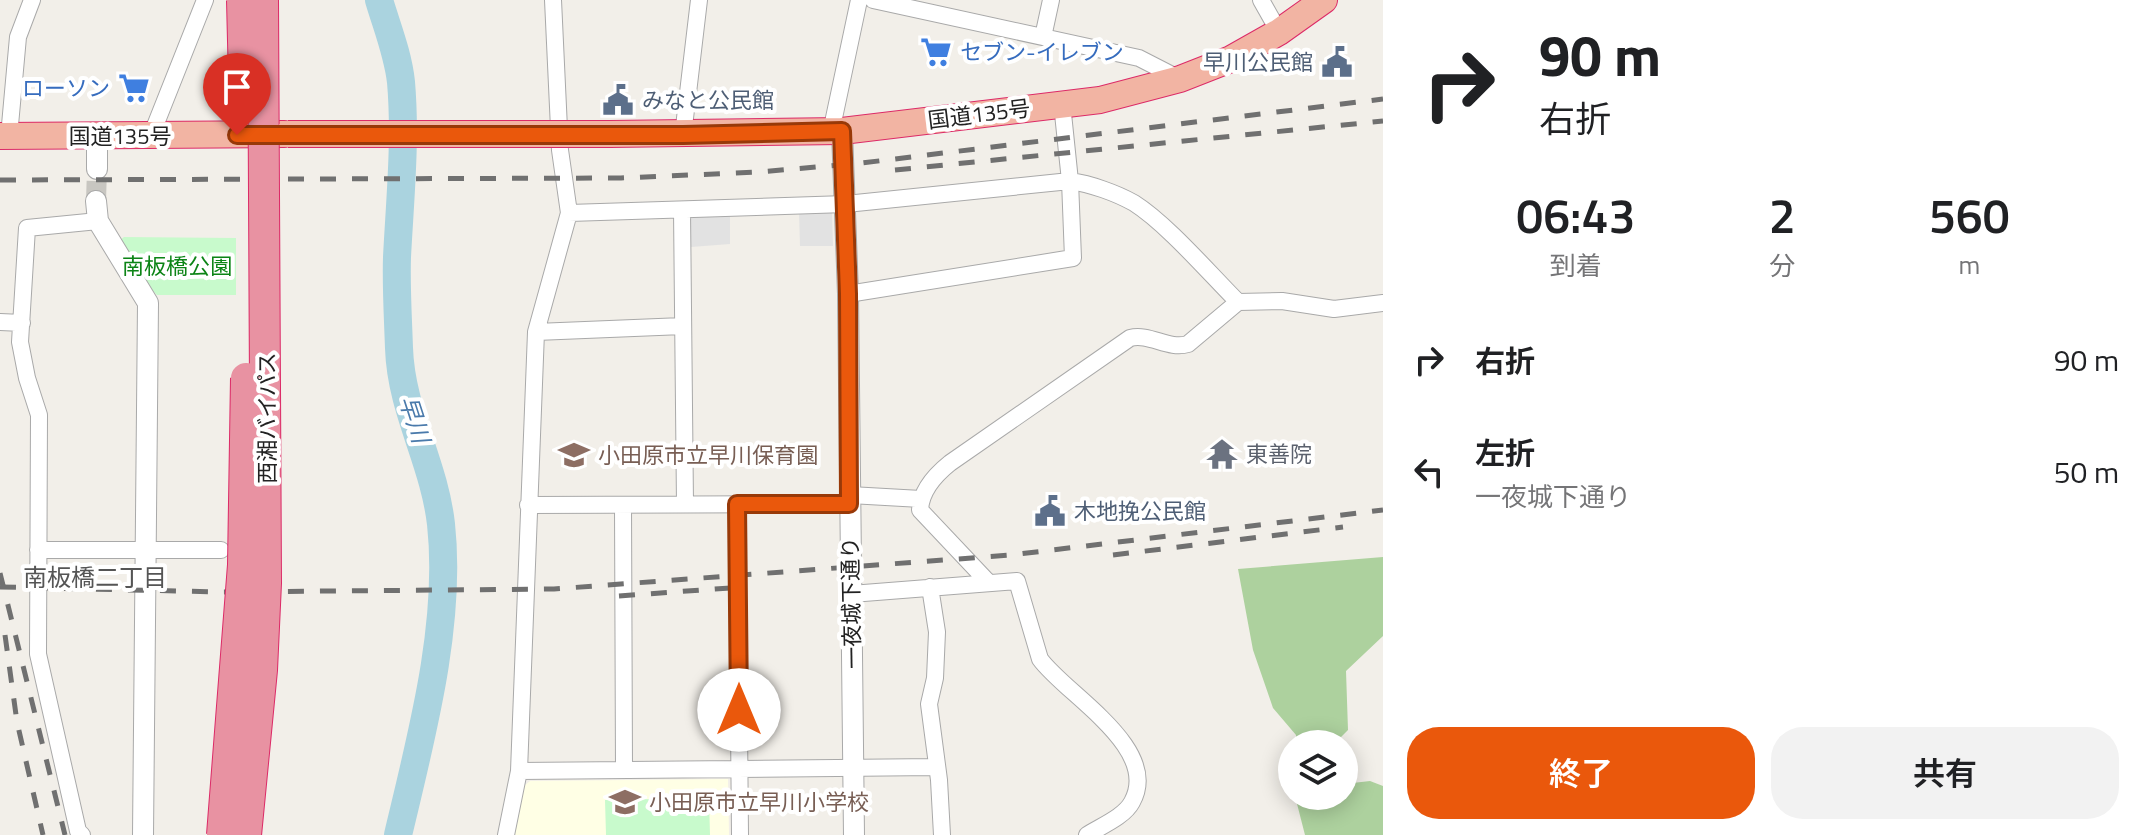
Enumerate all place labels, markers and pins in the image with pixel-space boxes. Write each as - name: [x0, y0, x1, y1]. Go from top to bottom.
- supermarket icon: セブン-イレブン: [919, 35, 953, 69]
- place label: セブン-イレブン: [960, 35, 1124, 69]
- place label: 早川公民館: [1203, 45, 1313, 79]
- public building icon: 早川公民館: [1320, 45, 1354, 79]
- pin: [203, 53, 271, 135]
- place label: ローソン: [22, 71, 110, 105]
- supermarket icon: ローソン: [117, 71, 151, 105]
- public building icon: みなと公民館: [601, 83, 635, 117]
- place label: みなと公民館: [642, 83, 774, 117]
- temple icon: 東善院: [1205, 437, 1239, 471]
- place label: 東善院: [1246, 437, 1312, 471]
- school or university icon: 小田原市立早川保育園: [557, 438, 591, 472]
- place label: 小田原市立早川保育園: [598, 438, 818, 472]
- public building icon: 木地挽公民館: [1033, 494, 1067, 528]
- place label: 木地挽公民館: [1074, 494, 1206, 528]
- school or university icon: 小田原市立早川小学校: [608, 785, 642, 819]
- place label: 小田原市立早川小学校: [649, 785, 869, 819]

